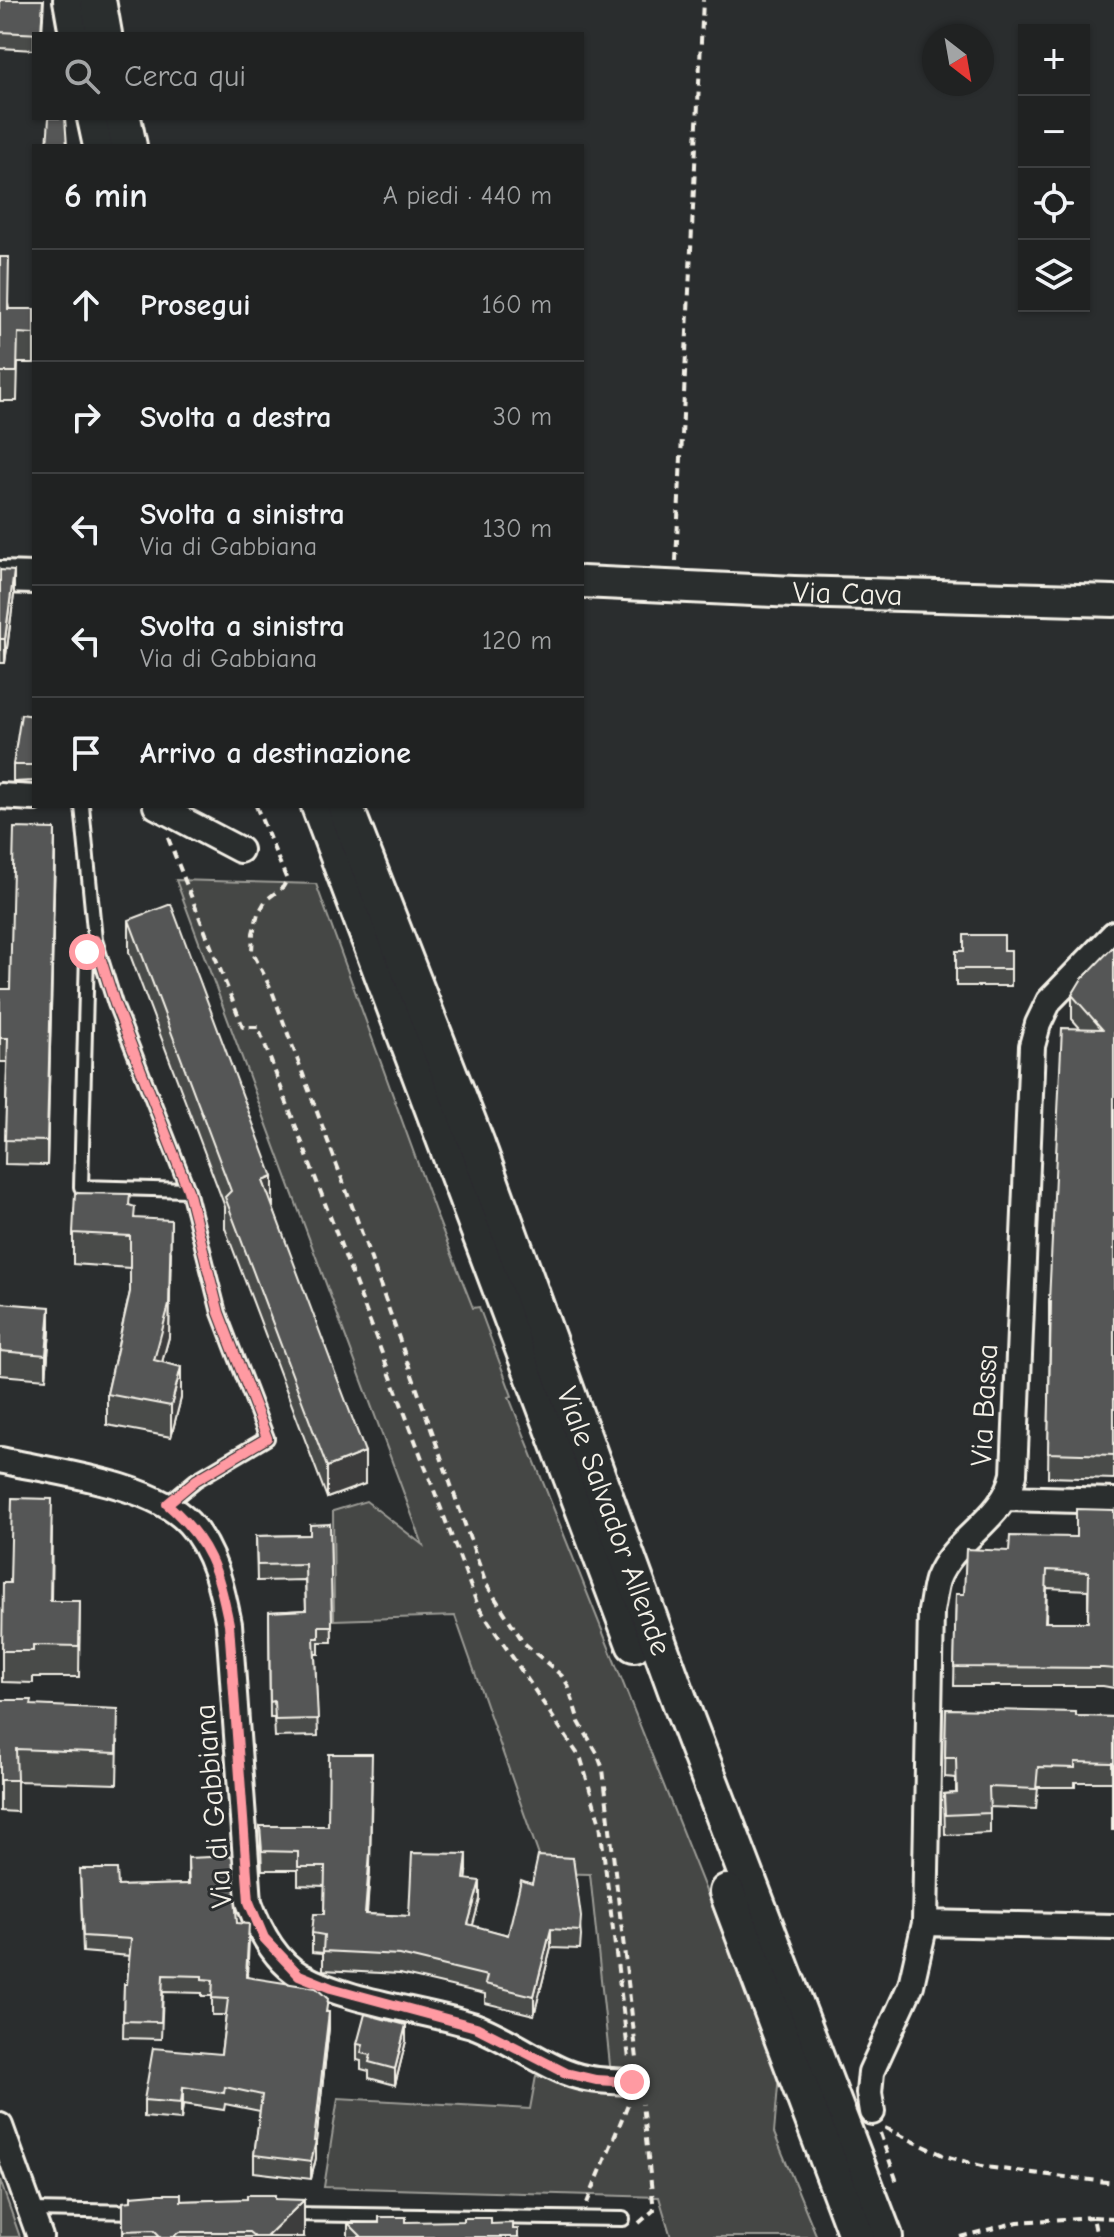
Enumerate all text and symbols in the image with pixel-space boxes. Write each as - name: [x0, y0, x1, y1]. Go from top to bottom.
- north arrow: [922, 24, 994, 96]
- map controls: [1018, 24, 1090, 312]
- button: +: [1018, 24, 1090, 96]
- search box: [32, 32, 584, 120]
- icon: search: [60, 54, 104, 98]
- text: Cerca qui: [124, 59, 246, 94]
- button: −: [1018, 96, 1090, 168]
- button: locate: [1018, 168, 1090, 240]
- text: 6 min: [64, 176, 148, 216]
- text: A piedi · 440 m: [383, 181, 552, 211]
- button: layers: [1018, 240, 1090, 312]
- icon: ahead: [64, 283, 108, 327]
- text: Prosegui: [140, 288, 251, 323]
- text: 160 m: [482, 290, 552, 320]
- icon: right: [64, 395, 108, 439]
- text: Svolta a destra: [140, 400, 332, 435]
- text: 30 m: [493, 402, 552, 432]
- text: Svolta a sinistra: [140, 497, 345, 532]
- icon: left: [64, 507, 108, 551]
- text: 130 m: [483, 514, 552, 544]
- text: Via di Gabbiana: [140, 532, 317, 562]
- street label: Via Cava: [792, 575, 903, 613]
- text: Svolta a sinistra: [140, 609, 345, 644]
- icon: left: [64, 619, 108, 663]
- text: 120 m: [482, 626, 552, 656]
- text: Via di Gabbiana: [140, 644, 317, 674]
- icon: arrive: [64, 731, 108, 775]
- text: Arrivo a destinazione: [140, 736, 411, 771]
- route start: [69, 934, 105, 970]
- street label: Via Bassa: [964, 1343, 1005, 1467]
- street label: Viale Salvador Allende: [549, 1382, 679, 1660]
- street label: Via di Gabbiana: [187, 1703, 240, 1909]
- route end: [614, 2064, 650, 2100]

